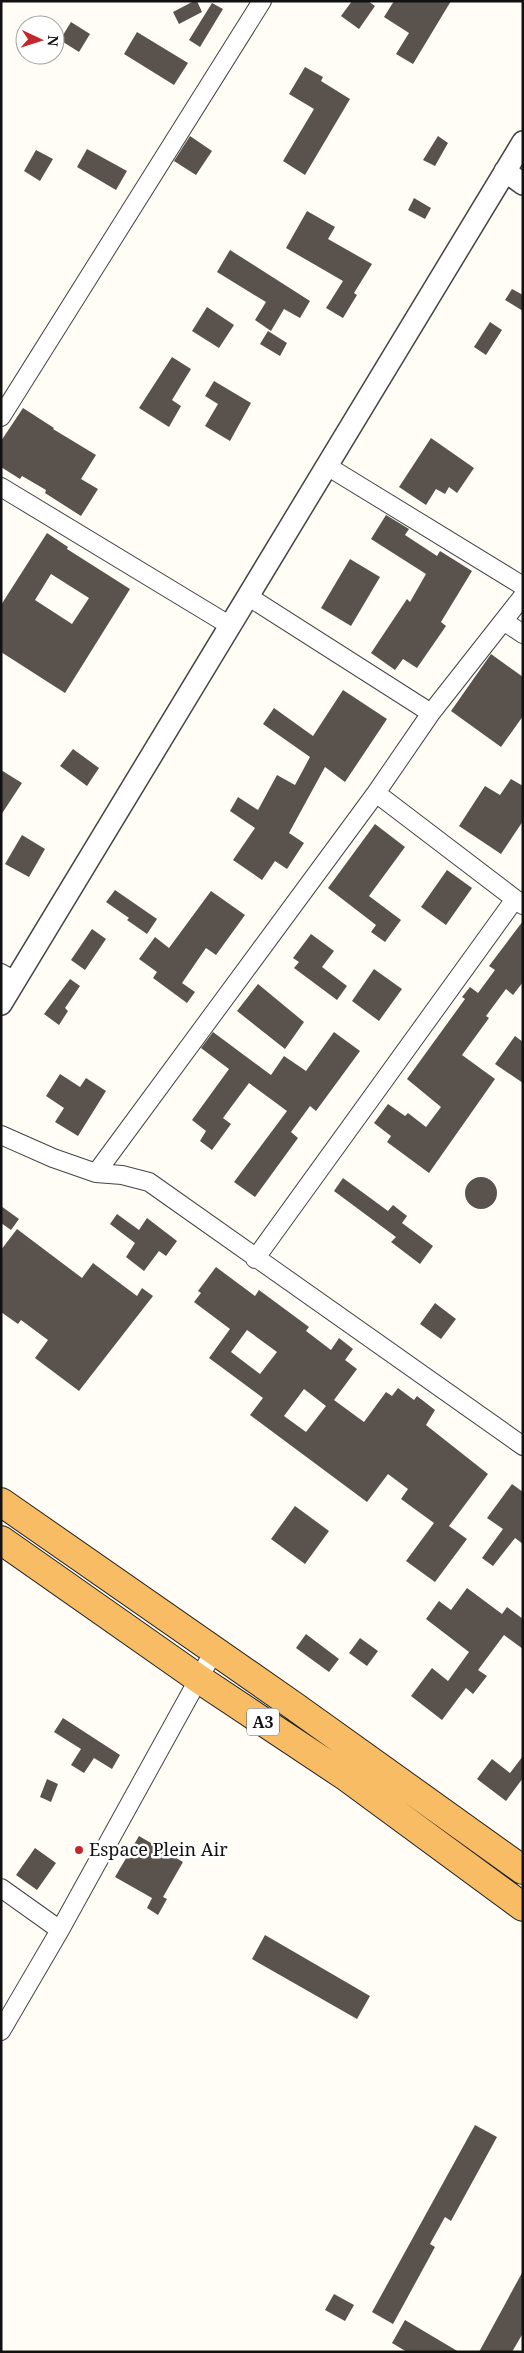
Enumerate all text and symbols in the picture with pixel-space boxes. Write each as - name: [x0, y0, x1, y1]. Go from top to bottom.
- north arrow: [15, 15, 65, 65]
- text: N: [44, 35, 63, 47]
- road number: A3: [247, 1708, 279, 1735]
- place label: Espace Plein Air: [89, 1837, 228, 1861]
- marker: Espace Plein Air: [73, 1844, 85, 1856]

